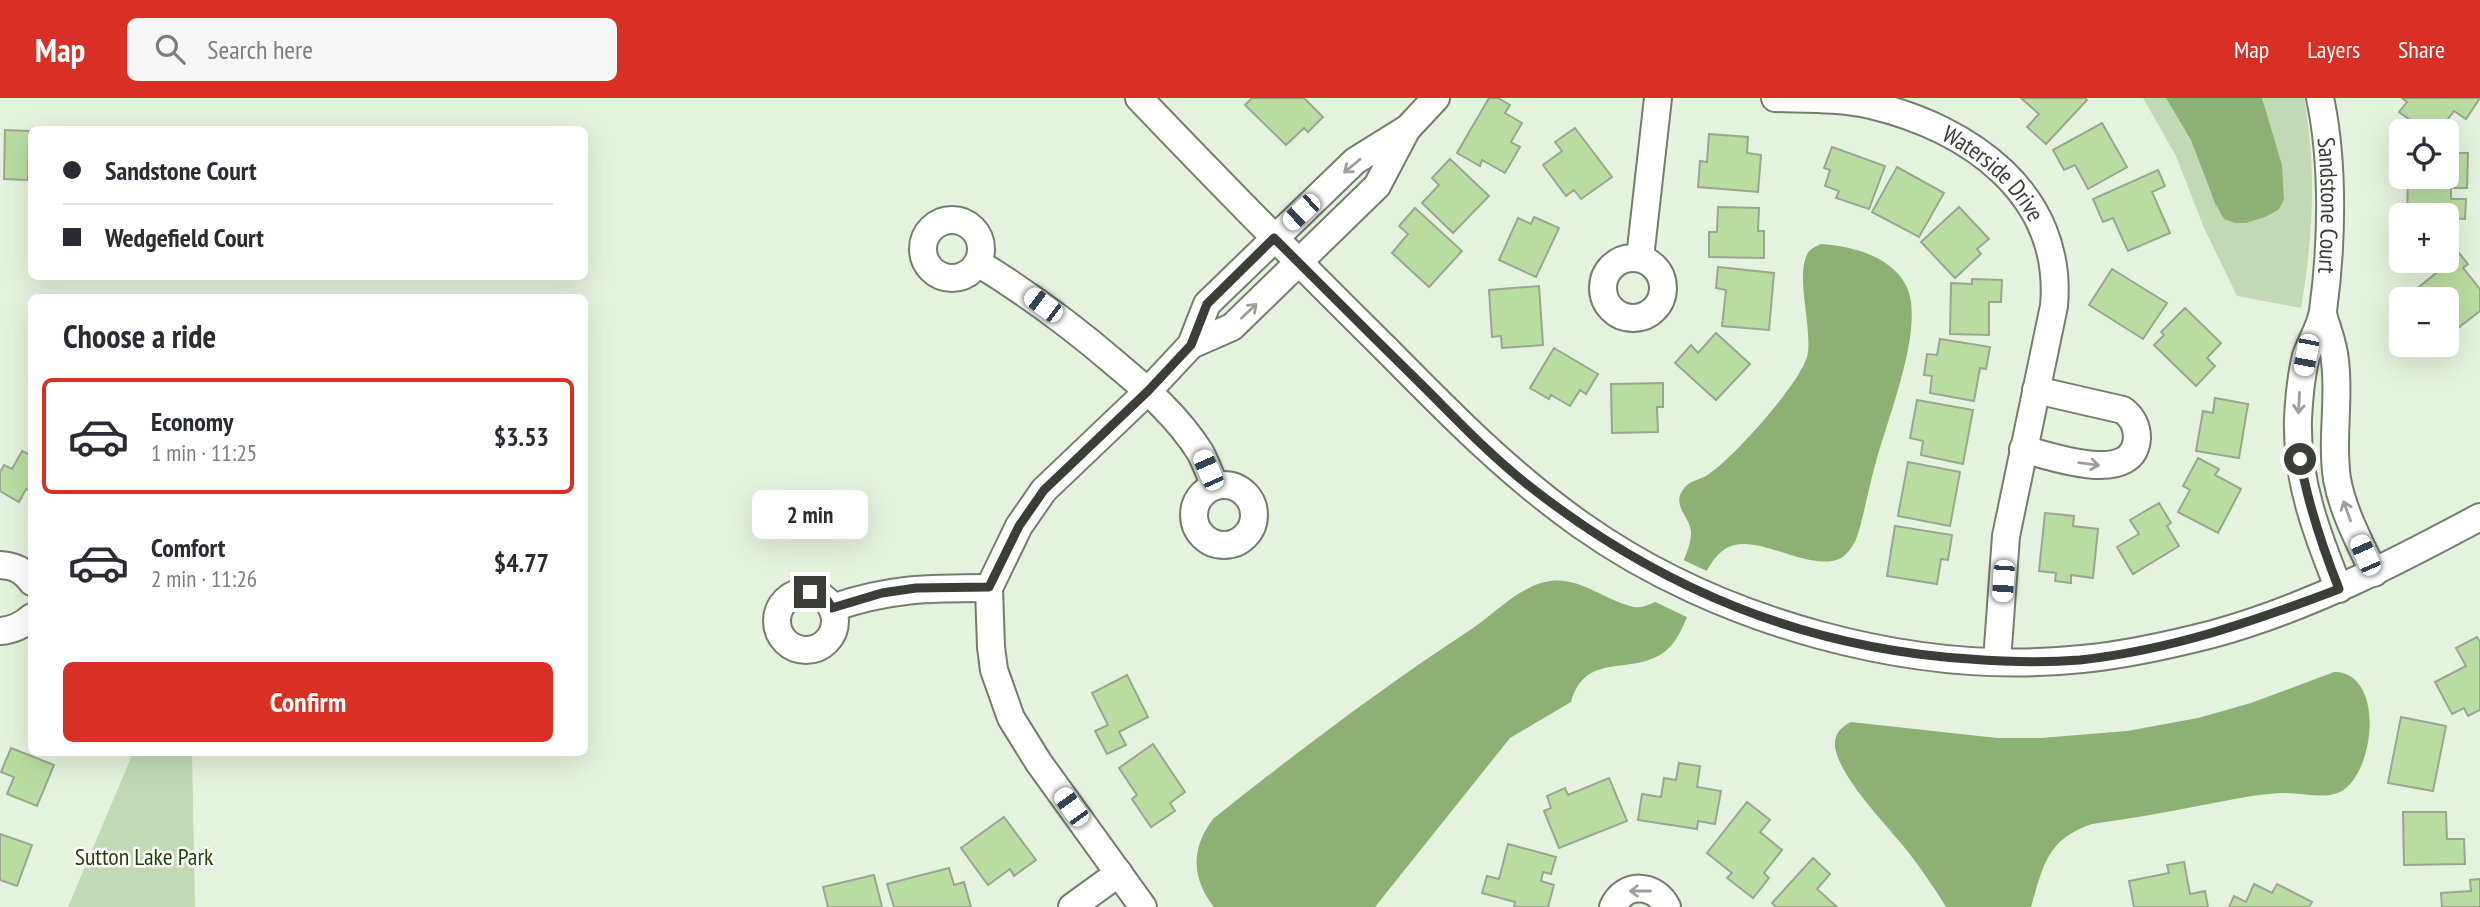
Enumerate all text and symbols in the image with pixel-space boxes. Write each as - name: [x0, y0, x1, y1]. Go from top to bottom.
- search box: [127, 18, 617, 81]
- text: Map: [35, 28, 85, 71]
- icon: search: [151, 30, 189, 68]
- text: Search here: [207, 33, 313, 66]
- text: Map: [2234, 34, 2269, 65]
- text: Layers: [2307, 34, 2360, 65]
- text: Share: [2398, 34, 2445, 65]
- street label: Waterside Drive: [1937, 118, 2052, 226]
- map controls: [2389, 119, 2459, 357]
- button: locate: [2389, 119, 2459, 189]
- street label: Sandstone Court: [2311, 136, 2346, 275]
- text: Sandstone Court: [105, 154, 257, 187]
- one-way arrow: [1343, 158, 1361, 173]
- car: [1279, 190, 1324, 234]
- button: +: [2389, 203, 2459, 273]
- text: Wedgefield Court: [105, 221, 264, 254]
- car: [1020, 284, 1067, 326]
- button: −: [2389, 287, 2459, 357]
- one-way arrow: [1240, 302, 1257, 319]
- text: Choose a ride: [63, 315, 216, 357]
- car: [2292, 332, 2321, 378]
- one-way arrow: [2293, 391, 2306, 414]
- icon: car: [67, 405, 130, 468]
- text: Economy: [151, 405, 233, 438]
- text: $3.53: [494, 420, 549, 453]
- text: 1 min · 11:25: [151, 438, 257, 467]
- route start: [2284, 443, 2316, 475]
- car: [1190, 447, 1227, 493]
- one-way arrow: [2077, 457, 2100, 470]
- callout: 2 min: [752, 490, 868, 540]
- text: 2 min: [787, 500, 833, 529]
- one-way arrow: [2339, 500, 2352, 522]
- icon: car: [67, 531, 130, 594]
- text: Comfort: [151, 531, 225, 564]
- car: [2347, 532, 2384, 578]
- text: $4.77: [494, 546, 549, 579]
- car: [1992, 559, 2015, 603]
- text: 2 min · 11:26: [151, 564, 257, 593]
- route end: [794, 576, 826, 608]
- button: Confirm: [63, 662, 553, 742]
- car: [1051, 784, 1092, 830]
- park label: Sutton Lake Park: [75, 841, 214, 872]
- one-way arrow: [1629, 884, 1652, 898]

